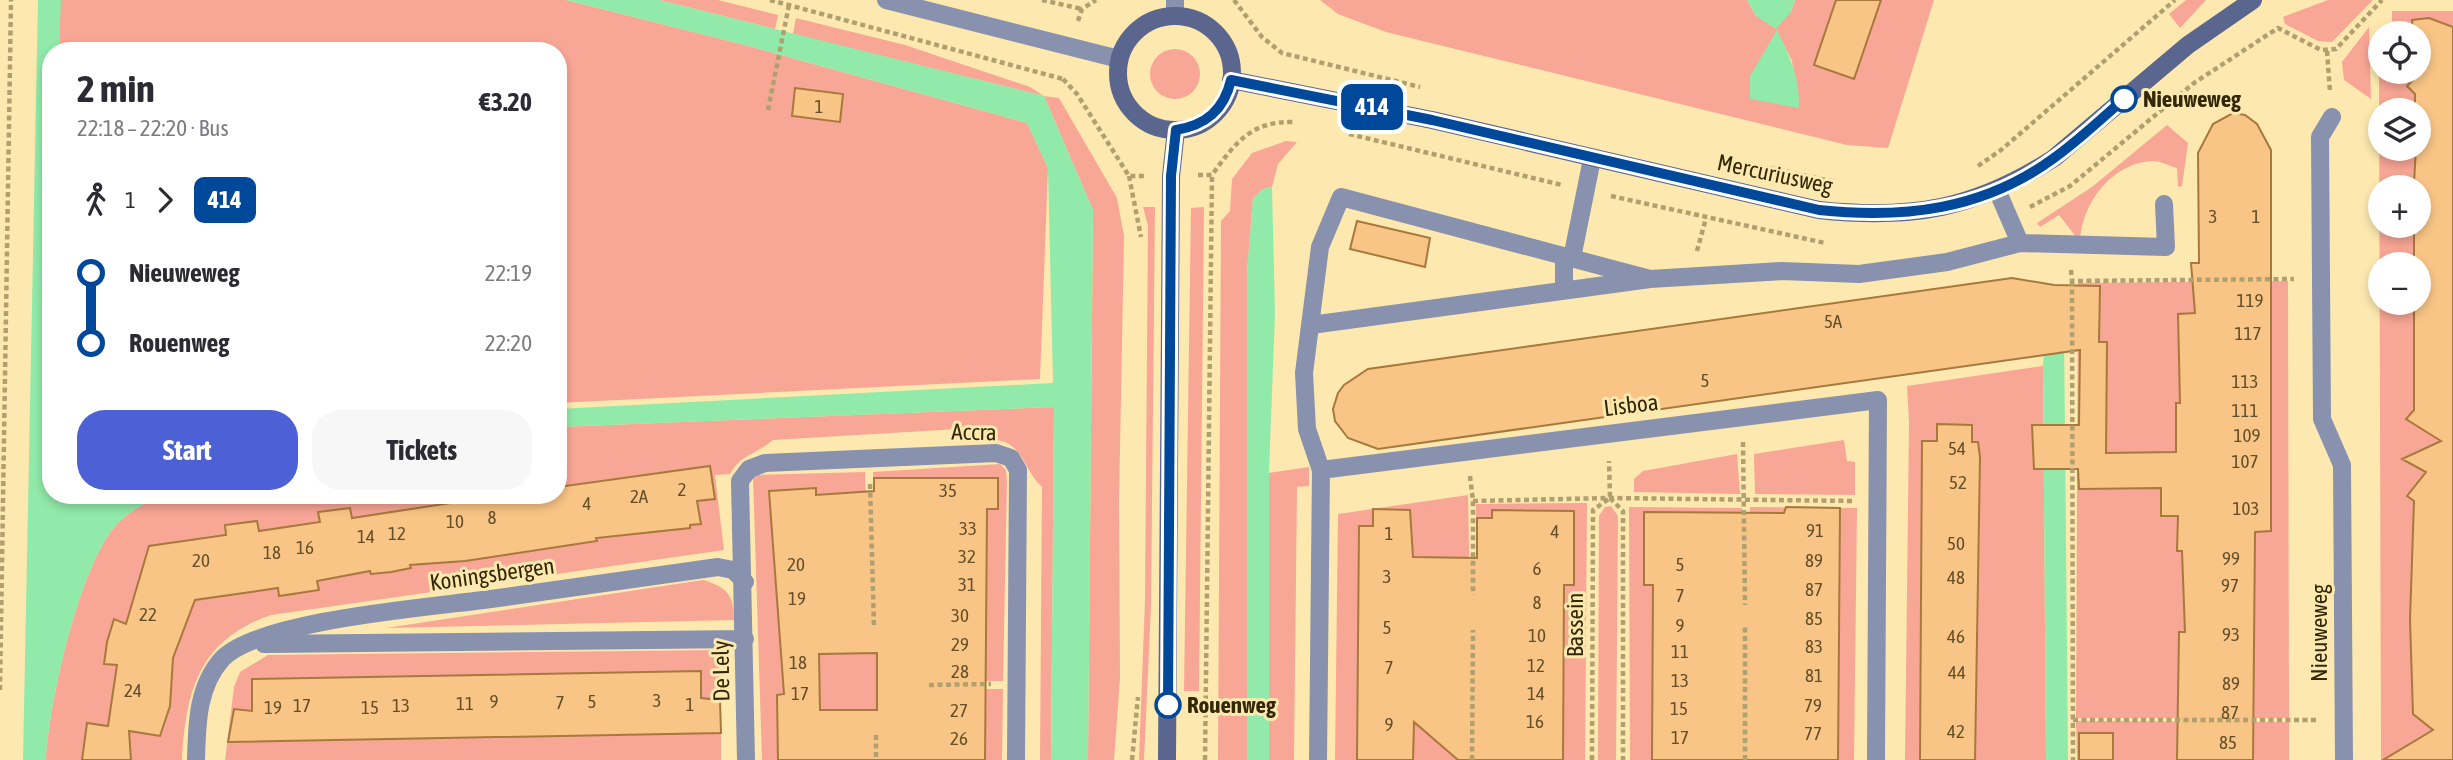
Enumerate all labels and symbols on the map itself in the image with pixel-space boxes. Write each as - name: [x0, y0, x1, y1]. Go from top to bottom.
- line badge: 414: [1332, 84, 1412, 130]
- marker: Nieuweweg: [2111, 86, 2137, 112]
- place label: Nieuweweg: [2143, 86, 2241, 112]
- house number: 1: [815, 95, 823, 117]
- street label: Mercuriusweg: [1715, 149, 1835, 199]
- house number: 3: [2209, 205, 2217, 227]
- house number: 1: [2252, 205, 2260, 227]
- house number: 119: [2237, 289, 2263, 311]
- house number: 5A: [1824, 310, 1843, 332]
- house number: 117: [2235, 322, 2261, 344]
- house number: 5: [1701, 369, 1709, 391]
- house number: 113: [2232, 370, 2258, 392]
- street label: Lisboa: [1602, 389, 1660, 421]
- house number: 111: [2232, 399, 2258, 421]
- street label: Accra: [951, 419, 997, 445]
- house number: 109: [2234, 424, 2260, 446]
- house number: 54: [1948, 437, 1966, 459]
- house number: 107: [2232, 450, 2258, 472]
- house number: 52: [1949, 471, 1967, 493]
- house number: 2: [678, 478, 686, 500]
- house number: 35: [939, 479, 957, 501]
- house number: 2A: [630, 485, 649, 507]
- house number: 4: [583, 492, 592, 514]
- house number: 103: [2233, 497, 2259, 519]
- house number: 8: [488, 506, 497, 528]
- house number: 10: [446, 510, 464, 532]
- house number: 33: [959, 517, 977, 539]
- house number: 91: [1806, 519, 1824, 541]
- house number: 4: [1551, 520, 1560, 542]
- house number: 12: [388, 522, 406, 544]
- house number: 1: [1385, 522, 1393, 544]
- house number: 14: [357, 525, 375, 547]
- house number: 50: [1947, 532, 1965, 554]
- house number: 16: [296, 536, 314, 558]
- house number: 18: [263, 541, 281, 563]
- house number: 32: [958, 545, 976, 567]
- house number: 99: [2222, 547, 2240, 569]
- house number: 20: [192, 549, 210, 571]
- house number: 89: [1805, 549, 1823, 571]
- street label: Koningsbergen: [428, 552, 556, 596]
- house number: 20: [787, 553, 805, 575]
- house number: 5: [1676, 553, 1684, 575]
- house number: 6: [1533, 557, 1542, 579]
- house number: 3: [1383, 565, 1391, 587]
- house number: 48: [1947, 566, 1965, 588]
- house number: 31: [958, 573, 976, 595]
- house number: 97: [2221, 574, 2239, 596]
- house number: 87: [1805, 578, 1823, 600]
- house number: 7: [1676, 584, 1684, 606]
- street label: Nieuweweg: [2306, 584, 2332, 682]
- house number: 19: [788, 587, 806, 609]
- house number: 8: [1533, 591, 1542, 613]
- street label: Bassein: [1562, 593, 1588, 657]
- house number: 22: [139, 603, 157, 625]
- house number: 30: [951, 604, 969, 626]
- house number: 85: [1805, 607, 1823, 629]
- house number: 9: [1676, 614, 1685, 636]
- house number: 5: [1383, 616, 1391, 638]
- house number: 93: [2222, 623, 2240, 645]
- house number: 10: [1528, 624, 1546, 646]
- house number: 46: [1947, 625, 1965, 647]
- house number: 29: [951, 633, 969, 655]
- house number: 83: [1805, 635, 1823, 657]
- street label: De Lely: [707, 640, 735, 702]
- house number: 11: [1671, 640, 1689, 662]
- house number: 18: [789, 651, 807, 673]
- house number: 12: [1527, 654, 1545, 676]
- house number: 7: [1385, 656, 1393, 678]
- house number: 28: [951, 660, 969, 682]
- house number: 44: [1948, 661, 1966, 683]
- house number: 81: [1805, 664, 1823, 686]
- house number: 13: [1671, 669, 1689, 691]
- house number: 89: [2222, 672, 2240, 694]
- house number: 24: [124, 679, 142, 701]
- house number: 17: [791, 682, 809, 704]
- house number: 14: [1527, 682, 1545, 704]
- house number: 3: [653, 689, 661, 711]
- house number: 9: [490, 690, 499, 712]
- house number: 5: [588, 690, 596, 712]
- house number: 7: [556, 691, 564, 713]
- house number: 11: [456, 692, 474, 714]
- marker: Rouenweg: [1155, 692, 1181, 718]
- place label: Rouenweg: [1187, 692, 1276, 718]
- house number: 1: [686, 693, 694, 715]
- house number: 17: [293, 694, 311, 716]
- house number: 13: [392, 694, 410, 716]
- house number: 79: [1804, 694, 1822, 716]
- house number: 19: [264, 696, 282, 718]
- house number: 15: [361, 696, 379, 718]
- house number: 15: [1670, 697, 1688, 719]
- house number: 27: [950, 699, 968, 721]
- house number: 87: [2221, 701, 2239, 723]
- house number: 16: [1526, 710, 1544, 732]
- house number: 9: [1385, 713, 1394, 735]
- house number: 42: [1947, 720, 1965, 742]
- house number: 77: [1804, 722, 1822, 744]
- house number: 17: [1671, 726, 1689, 748]
- house number: 26: [950, 727, 968, 749]
- house number: 85: [2219, 731, 2237, 753]

